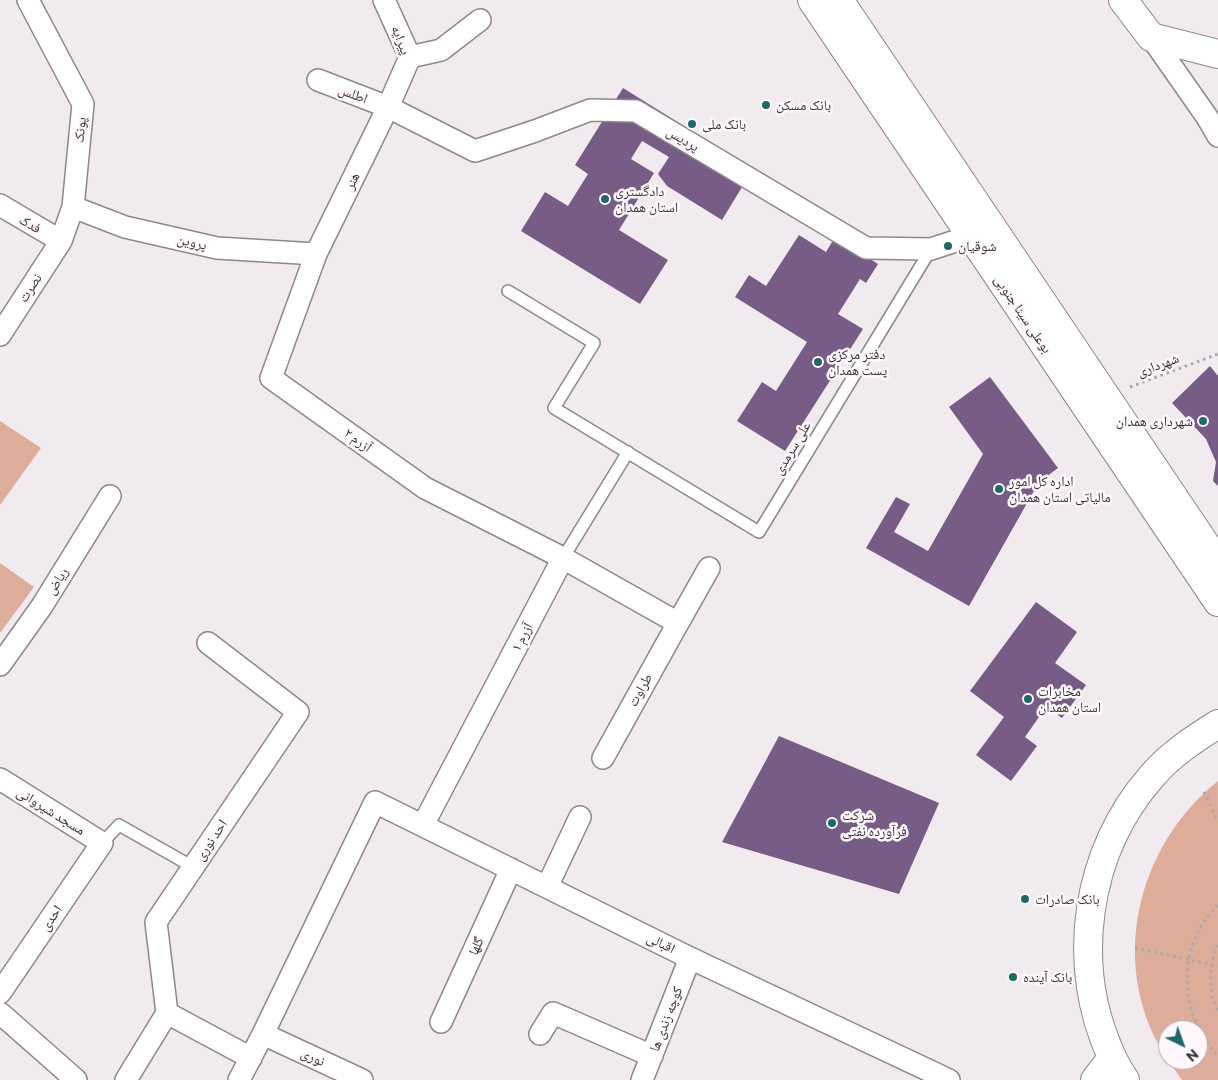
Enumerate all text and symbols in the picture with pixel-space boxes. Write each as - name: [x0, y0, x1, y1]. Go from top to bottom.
- street label: پیرایه: [388, 23, 414, 57]
- street label: اطلس: [336, 81, 370, 107]
- place label: بانک مسکن: [776, 97, 831, 113]
- marker: بانک مسکن: [760, 99, 772, 111]
- street label: پونک: [70, 116, 90, 144]
- place label: بانک ملی: [702, 116, 746, 132]
- marker: بانک ملی: [686, 118, 698, 130]
- street label: پردیس: [664, 123, 702, 155]
- street label: هنر: [341, 170, 363, 192]
- place label: دادگستری استان همدان: [615, 183, 678, 216]
- marker: دادگستری استان همدان: [599, 193, 611, 205]
- street label: فدک: [16, 211, 44, 237]
- street label: پروین: [175, 230, 209, 254]
- place label: شوقیان: [958, 238, 996, 254]
- marker: شوقیان: [942, 240, 954, 252]
- street label: نصرت: [14, 270, 46, 306]
- street label: بوعلی سینا جنوبی: [991, 272, 1055, 356]
- place label: دفتر مرکزی پست همدان: [828, 346, 887, 378]
- street label: شهرداری: [1135, 350, 1181, 380]
- marker: دفتر مرکزی پست همدان: [812, 356, 824, 368]
- place label: شهرداری همدان: [1116, 413, 1193, 429]
- marker: شهرداری همدان: [1197, 415, 1209, 427]
- street label: علی سرمدی: [770, 418, 814, 478]
- street label: آزرم ۲: [341, 424, 375, 456]
- place label: اداره کل امور مالیاتی استان همدان: [1009, 473, 1111, 506]
- marker: اداره کل امور مالیاتی استان همدان: [993, 483, 1005, 495]
- street label: ریاض: [42, 564, 72, 598]
- street label: آزرم ۱: [508, 620, 536, 654]
- street label: طراوت: [624, 670, 656, 710]
- place label: مخابرات استان همدان: [1038, 683, 1101, 716]
- marker: مخابرات استان همدان: [1022, 693, 1034, 705]
- street label: مسجد شیروانی: [14, 783, 88, 839]
- place label: شرکت فرآورده نفتی: [842, 807, 907, 840]
- street label: احد نوری: [191, 816, 231, 864]
- marker: شرکت فرآورده نفتی: [826, 817, 838, 829]
- place label: بانک صادرات: [1035, 891, 1100, 907]
- marker: بانک صادرات: [1019, 893, 1031, 905]
- street label: احدی: [36, 902, 66, 934]
- street label: اقبالی: [644, 929, 678, 957]
- street label: گلها: [465, 934, 487, 958]
- place label: بانک آینده: [1023, 969, 1072, 985]
- marker: بانک آینده: [1007, 971, 1019, 983]
- street label: کوچه زندی ها: [646, 984, 686, 1054]
- north arrow: [1158, 1020, 1208, 1070]
- street label: نوری: [298, 1044, 328, 1070]
- text: N: [1183, 1046, 1202, 1066]

